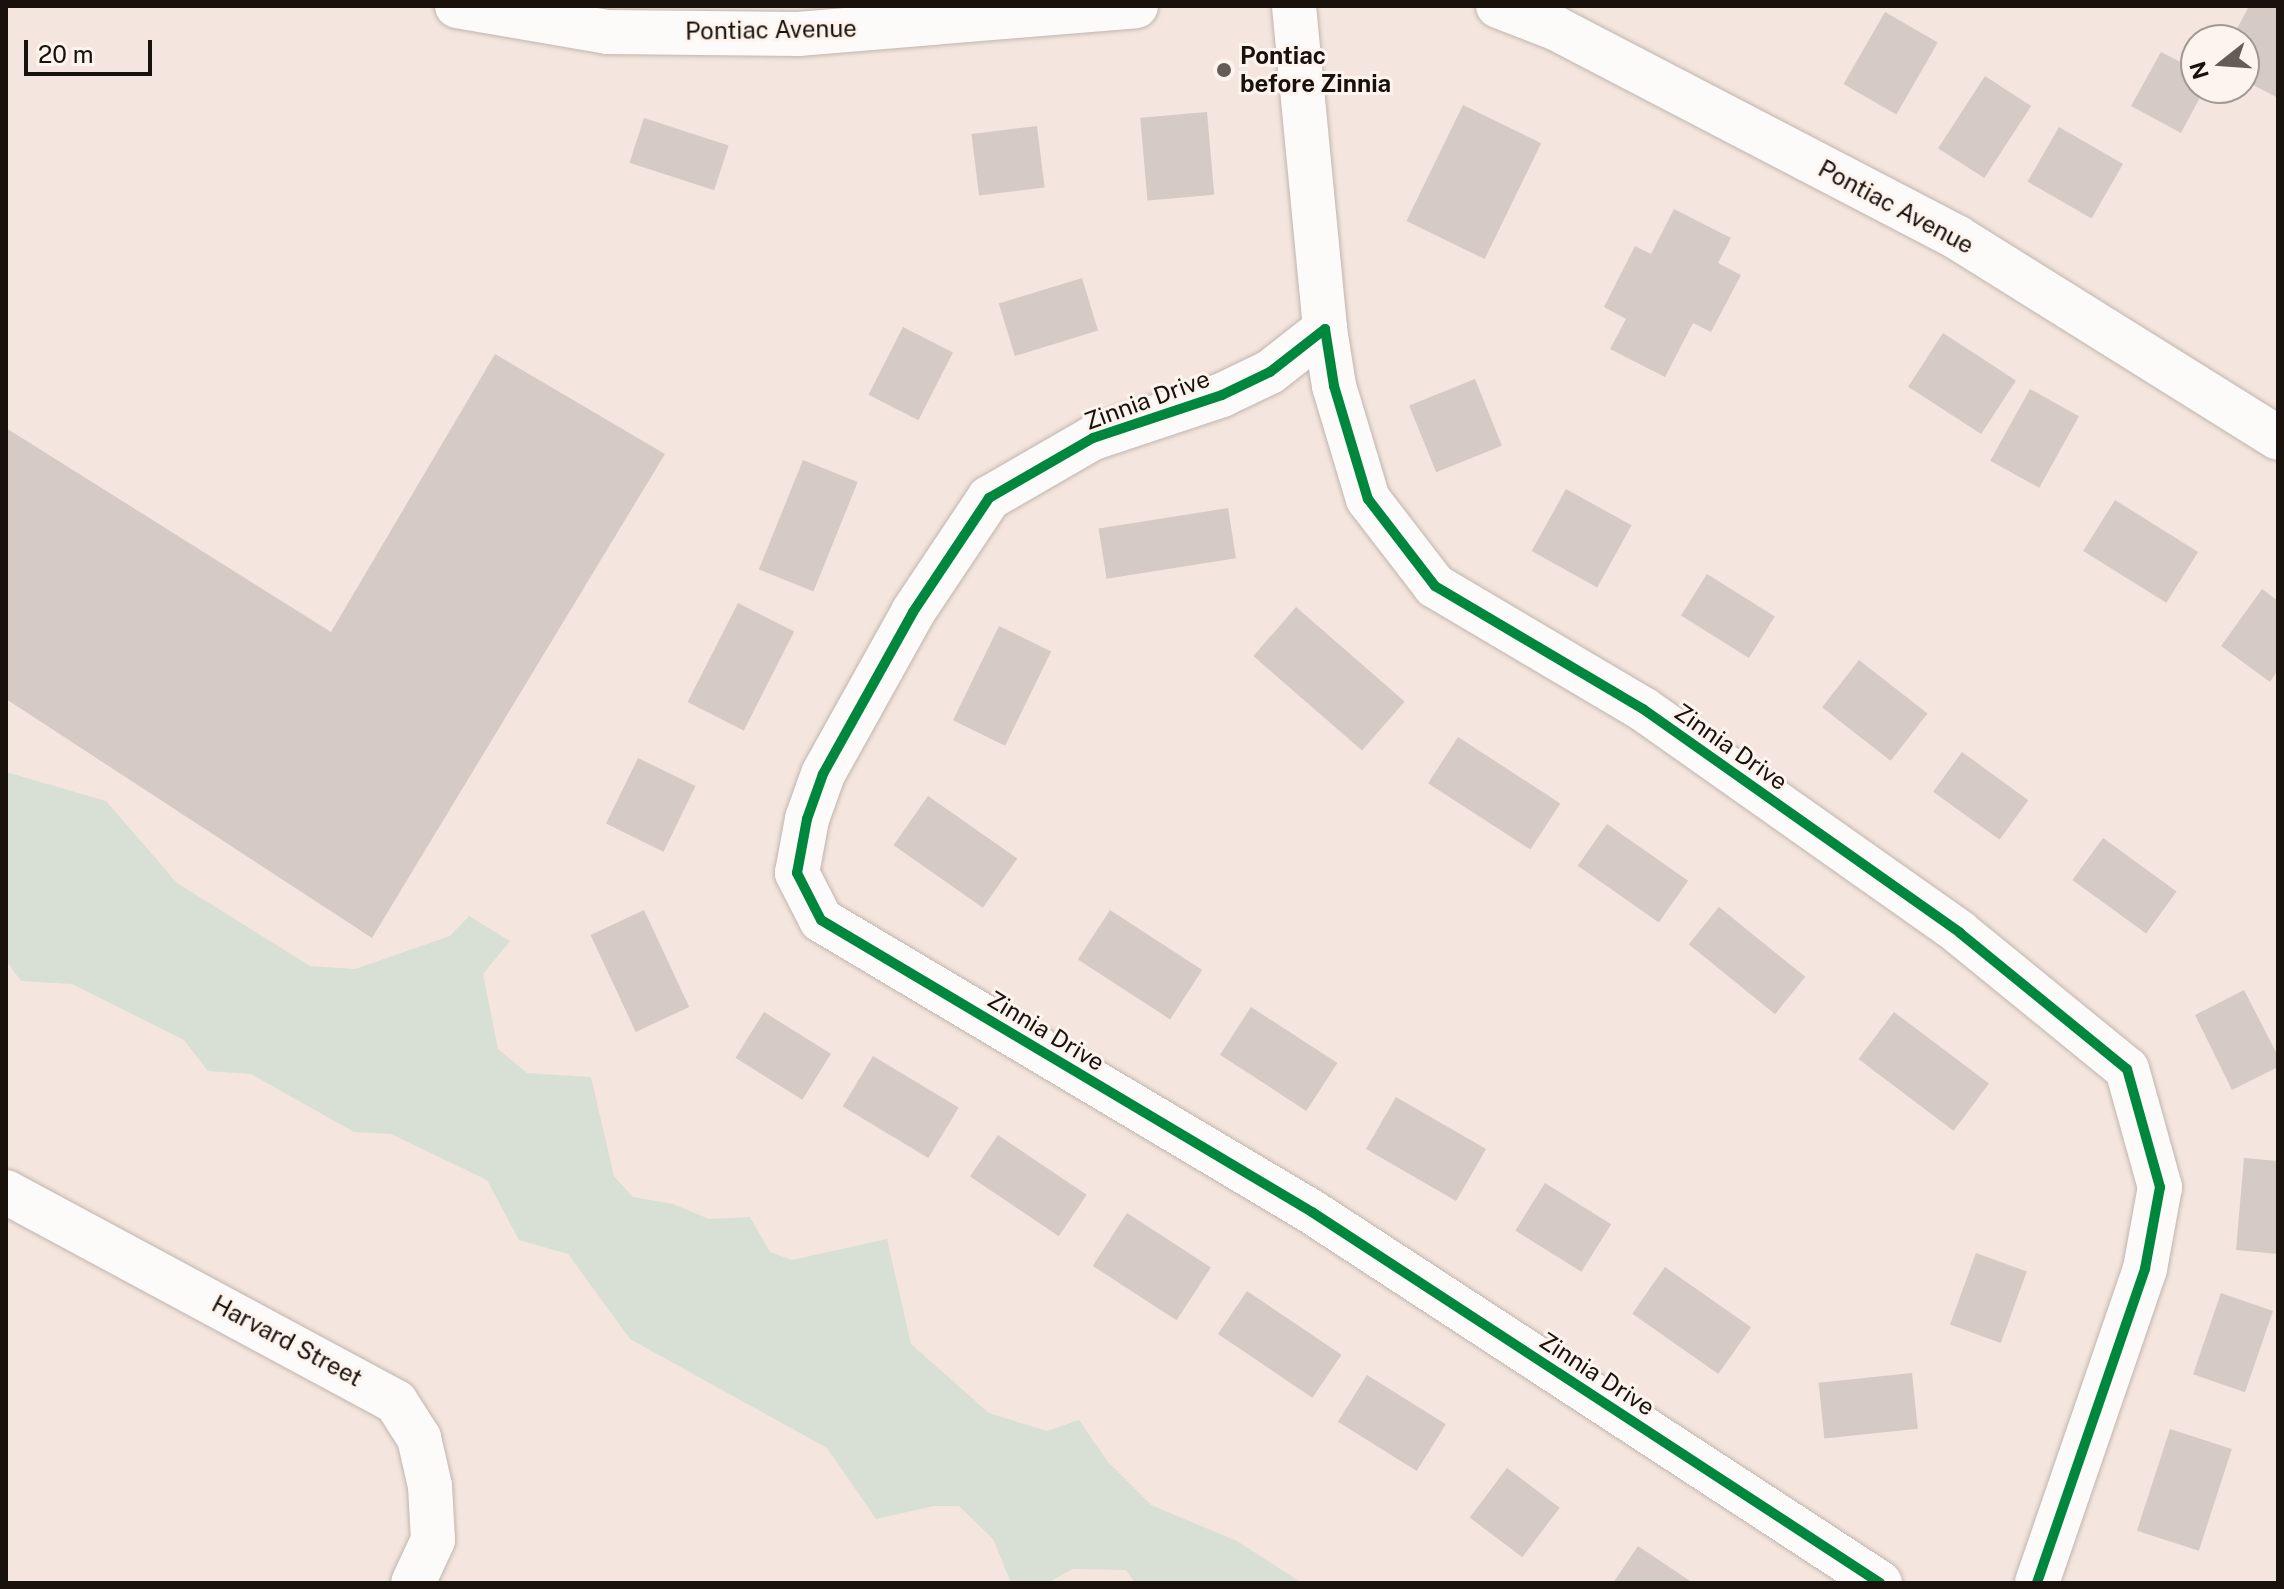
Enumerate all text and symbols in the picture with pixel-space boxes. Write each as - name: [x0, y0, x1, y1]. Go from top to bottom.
- street label: Pontiac Avenue: [685, 14, 857, 46]
- scale bar: [28, 24, 156, 74]
- north arrow: [2180, 24, 2260, 104]
- text: 20 m: [38, 40, 94, 68]
- place label: Pontiac before Zinnia: [1240, 42, 1391, 98]
- text: N: [2184, 58, 2214, 82]
- marker: Pontiac before Zinnia: [1215, 61, 1233, 79]
- street label: Pontiac Avenue: [1813, 154, 1979, 260]
- street label: Zinnia Drive: [1080, 364, 1214, 436]
- street label: Zinnia Drive: [1669, 698, 1793, 796]
- street label: Zinnia Drive: [982, 985, 1110, 1077]
- street label: Harvard Street: [207, 1289, 367, 1393]
- street label: Zinnia Drive: [1534, 1326, 1660, 1422]

